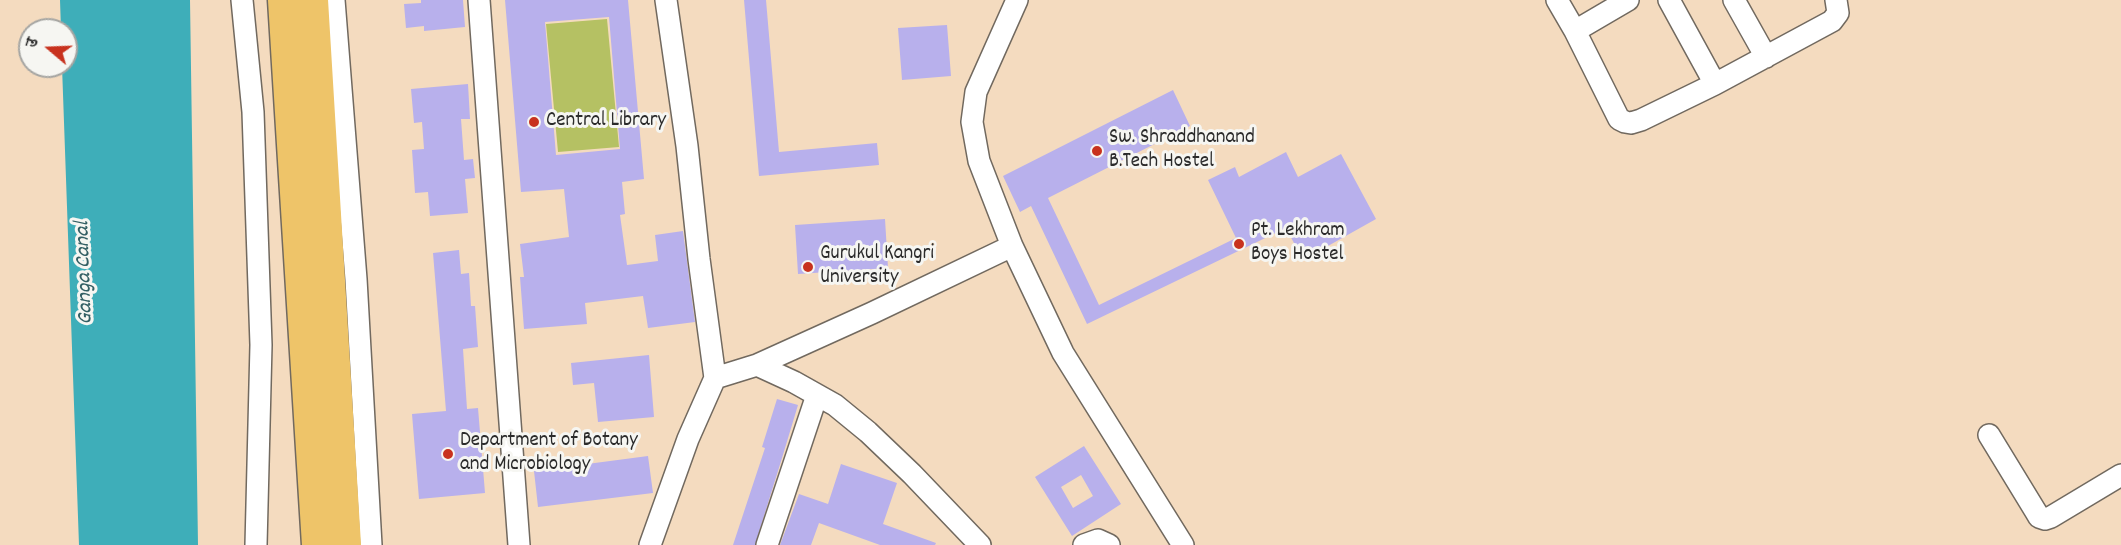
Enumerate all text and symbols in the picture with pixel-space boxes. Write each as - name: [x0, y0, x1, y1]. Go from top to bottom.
- north arrow: [18, 18, 78, 78]
- text: उ: [20, 35, 45, 51]
- place label: Central Library: [546, 109, 666, 135]
- marker: Central Library: [527, 115, 541, 129]
- place label: Sw. Shraddhanand B.Tech Hostel: [1109, 126, 1255, 176]
- marker: Sw. Shraddhanand B.Tech Hostel: [1090, 144, 1104, 158]
- place label: Pt. Lekhram Boys Hostel: [1251, 219, 1345, 269]
- water label: Ganga Canal: [71, 221, 101, 325]
- marker: Pt. Lekhram Boys Hostel: [1232, 237, 1246, 251]
- place label: Gurukul Kangri University: [820, 242, 934, 292]
- marker: Gurukul Kangri University: [801, 260, 815, 274]
- place label: Department of Botany and Microbiology: [460, 429, 638, 479]
- marker: Department of Botany and Microbiology: [441, 447, 455, 461]

